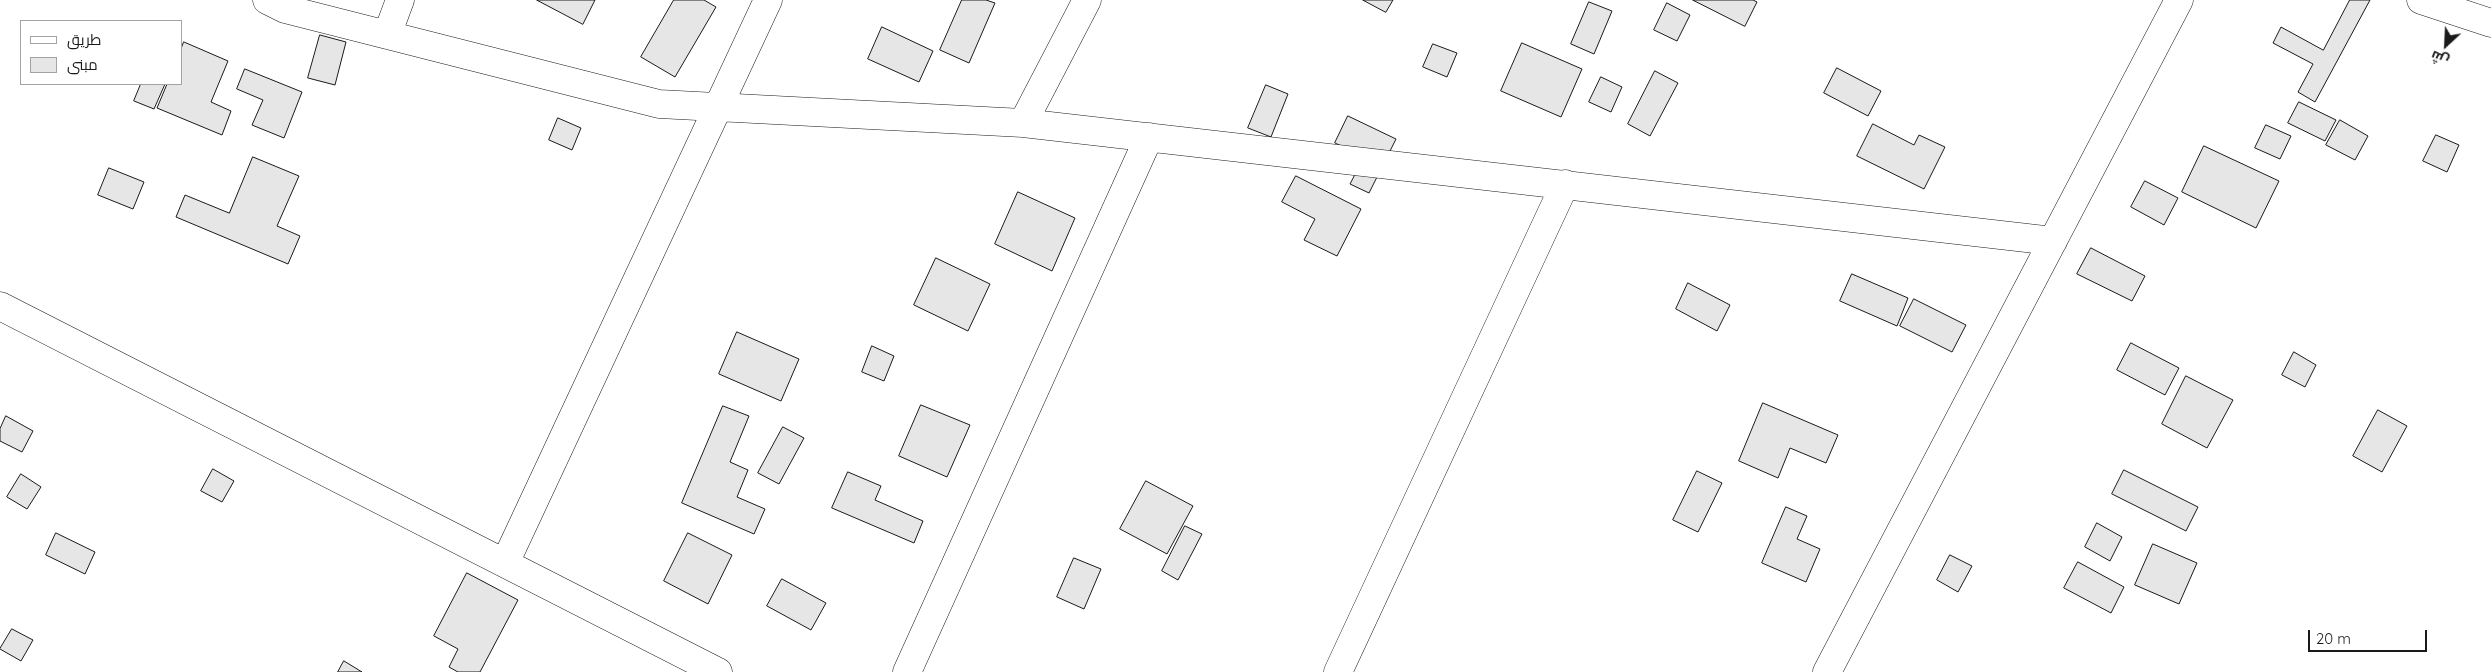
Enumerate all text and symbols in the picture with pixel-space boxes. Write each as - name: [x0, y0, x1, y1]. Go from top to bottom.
- legend: [20, 20, 182, 85]
- north arrow: [2421, 20, 2471, 70]
- text: طريق: [67, 30, 101, 49]
- text: ش: [2428, 47, 2452, 71]
- text: مبنى: [67, 55, 98, 74]
- scale bar: [2311, 620, 2430, 652]
- text: 20 m: [2316, 629, 2351, 648]

